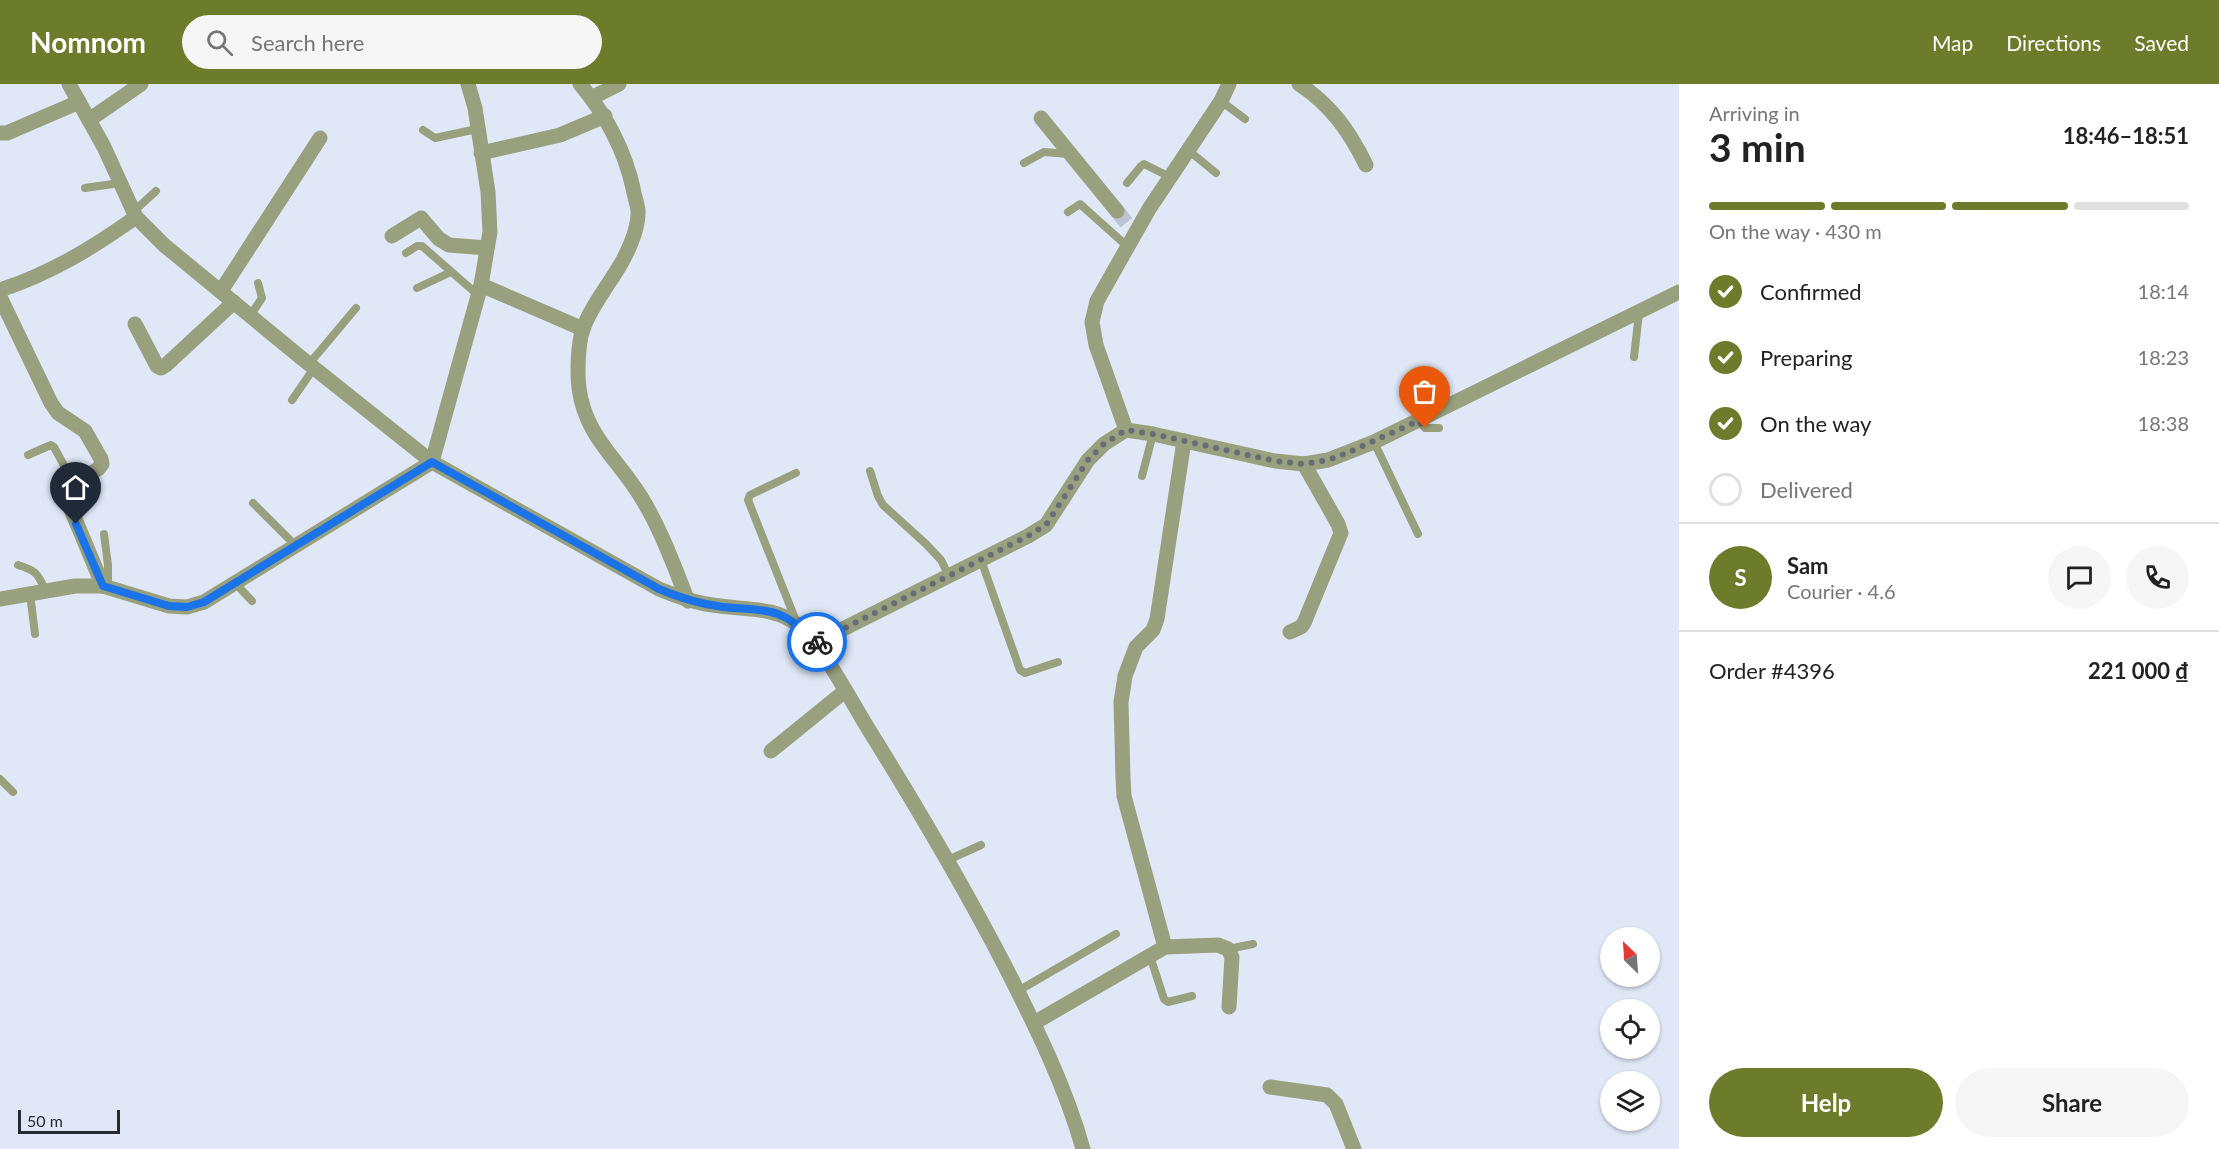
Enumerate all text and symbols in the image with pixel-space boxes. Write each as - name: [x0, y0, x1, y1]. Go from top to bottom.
- search box: [182, 15, 602, 69]
- text: Nomnom: [30, 25, 146, 59]
- icon: search: [203, 26, 236, 59]
- text: Search here: [251, 29, 364, 56]
- text: Map: [1932, 30, 1973, 55]
- text: Directions: [2006, 30, 2101, 55]
- text: Saved: [2134, 30, 2189, 55]
- text: Arriving in: [1709, 101, 1800, 125]
- text: 18:46–18:51: [2063, 122, 2189, 149]
- text: 3 min: [1709, 124, 1806, 170]
- text: On the way · 430 m: [1709, 219, 1882, 243]
- icon: check: [1709, 275, 1742, 308]
- text: Confirmed: [1760, 278, 1862, 305]
- text: 18:14: [2138, 279, 2189, 303]
- icon: check: [1709, 341, 1742, 374]
- text: Preparing: [1760, 344, 1852, 371]
- text: 18:23: [2138, 345, 2189, 369]
- pin: [1399, 366, 1450, 428]
- icon: bag: [1408, 375, 1441, 408]
- icon: check: [1709, 407, 1742, 440]
- text: On the way: [1760, 410, 1871, 437]
- text: 18:38: [2138, 411, 2189, 435]
- pin: [50, 462, 101, 524]
- icon: home: [59, 471, 92, 504]
- text: Delivered: [1760, 476, 1853, 503]
- button: chat: [2048, 546, 2111, 609]
- button: phone: [2126, 546, 2189, 609]
- text: Sam: [1787, 552, 1829, 579]
- text: S: [1734, 564, 1747, 591]
- text: Courier · 4.6: [1787, 579, 1896, 603]
- courier: [787, 612, 847, 672]
- icon: bike: [801, 626, 834, 659]
- text: Order #4396: [1709, 657, 1835, 684]
- text: 221 000 ₫: [2088, 657, 2189, 684]
- north arrow: [1600, 927, 1660, 987]
- map controls: [1600, 927, 1660, 1131]
- button: locate: [1600, 999, 1660, 1059]
- button: Help: [1709, 1068, 1943, 1137]
- button: Share: [1955, 1068, 2189, 1137]
- button: layers: [1600, 1071, 1660, 1131]
- scale bar: [18, 1107, 120, 1134]
- text: 50 m: [27, 1111, 63, 1130]

